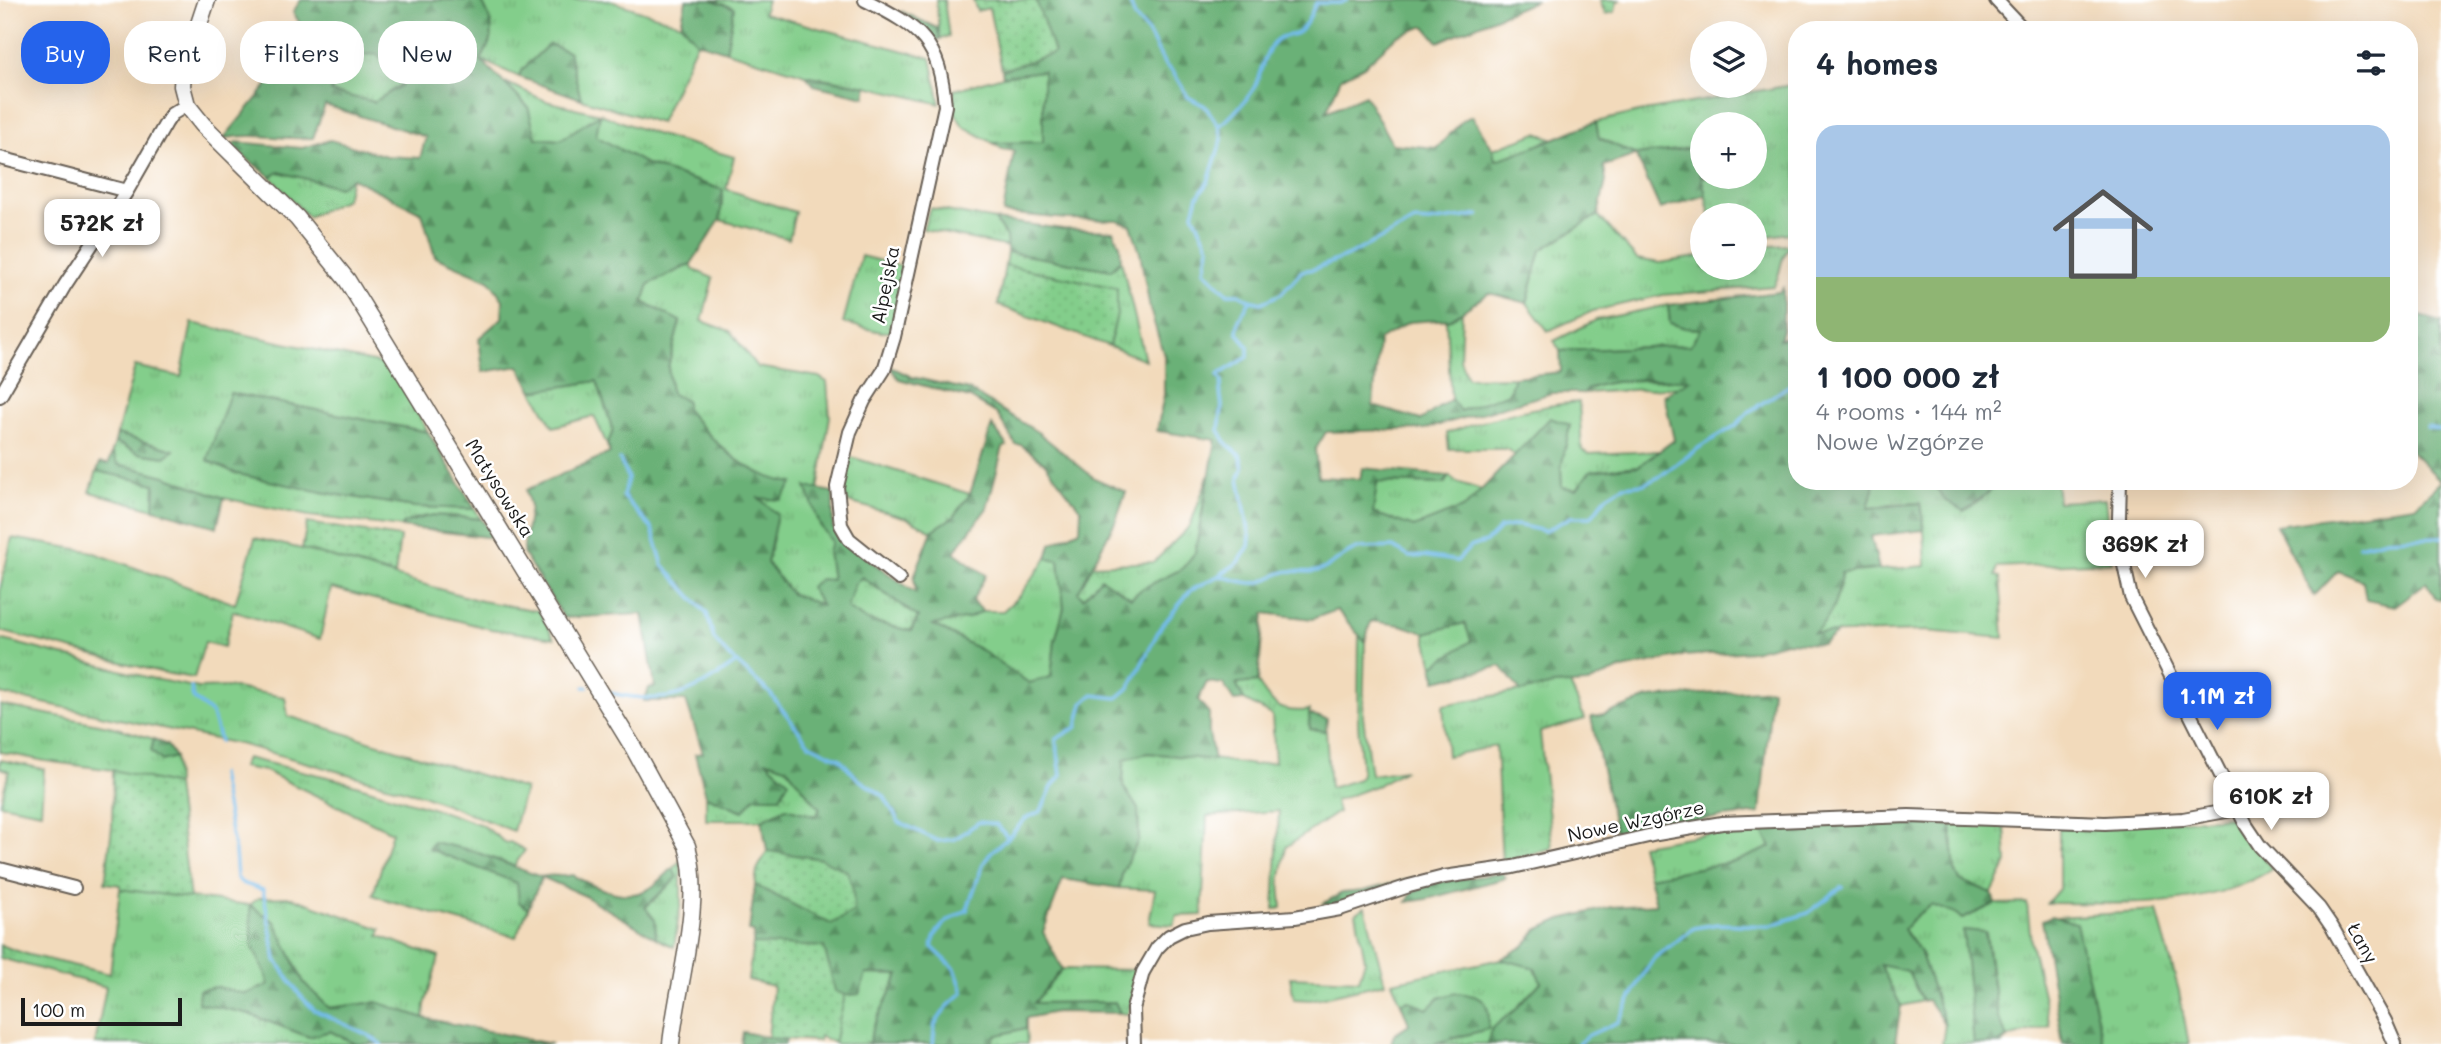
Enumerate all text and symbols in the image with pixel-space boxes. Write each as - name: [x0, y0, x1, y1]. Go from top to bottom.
- chip: Buy: [21, 21, 110, 84]
- chip: Rent: [124, 21, 226, 84]
- chip: Filters: [240, 21, 364, 84]
- chip: New: [378, 21, 477, 84]
- map controls: [1690, 21, 1767, 280]
- button: layers: [1690, 21, 1767, 98]
- text: 4 homes: [1816, 43, 1938, 83]
- icon: filters: [2352, 44, 2390, 82]
- button: +: [1690, 112, 1767, 189]
- icon: home: [2040, 171, 2166, 297]
- pin: 572K zł: [37, 200, 167, 259]
- button: −: [1690, 203, 1767, 280]
- text: 572K zł: [60, 207, 144, 237]
- street label: Alpejska: [865, 244, 904, 326]
- text: 1 100 000 zł: [1816, 356, 1999, 396]
- text: 4 rooms · 144 m²: [1816, 396, 2002, 426]
- text: Nowe Wzgórze: [1816, 426, 1985, 456]
- street label: Matysowska: [460, 434, 541, 542]
- pin: 369K zł: [2080, 520, 2210, 580]
- text: 369K zł: [2102, 528, 2188, 558]
- pin: 1.1M zł: [2152, 672, 2282, 732]
- text: 1.1M zł: [2179, 680, 2255, 710]
- pin: 610K zł: [2206, 772, 2336, 832]
- text: 610K zł: [2229, 780, 2313, 810]
- street label: Nowe Wzgórze: [1565, 794, 1707, 847]
- street label: Łany: [2342, 918, 2385, 967]
- scale bar: [21, 995, 182, 1027]
- text: 100 m: [32, 997, 85, 1022]

